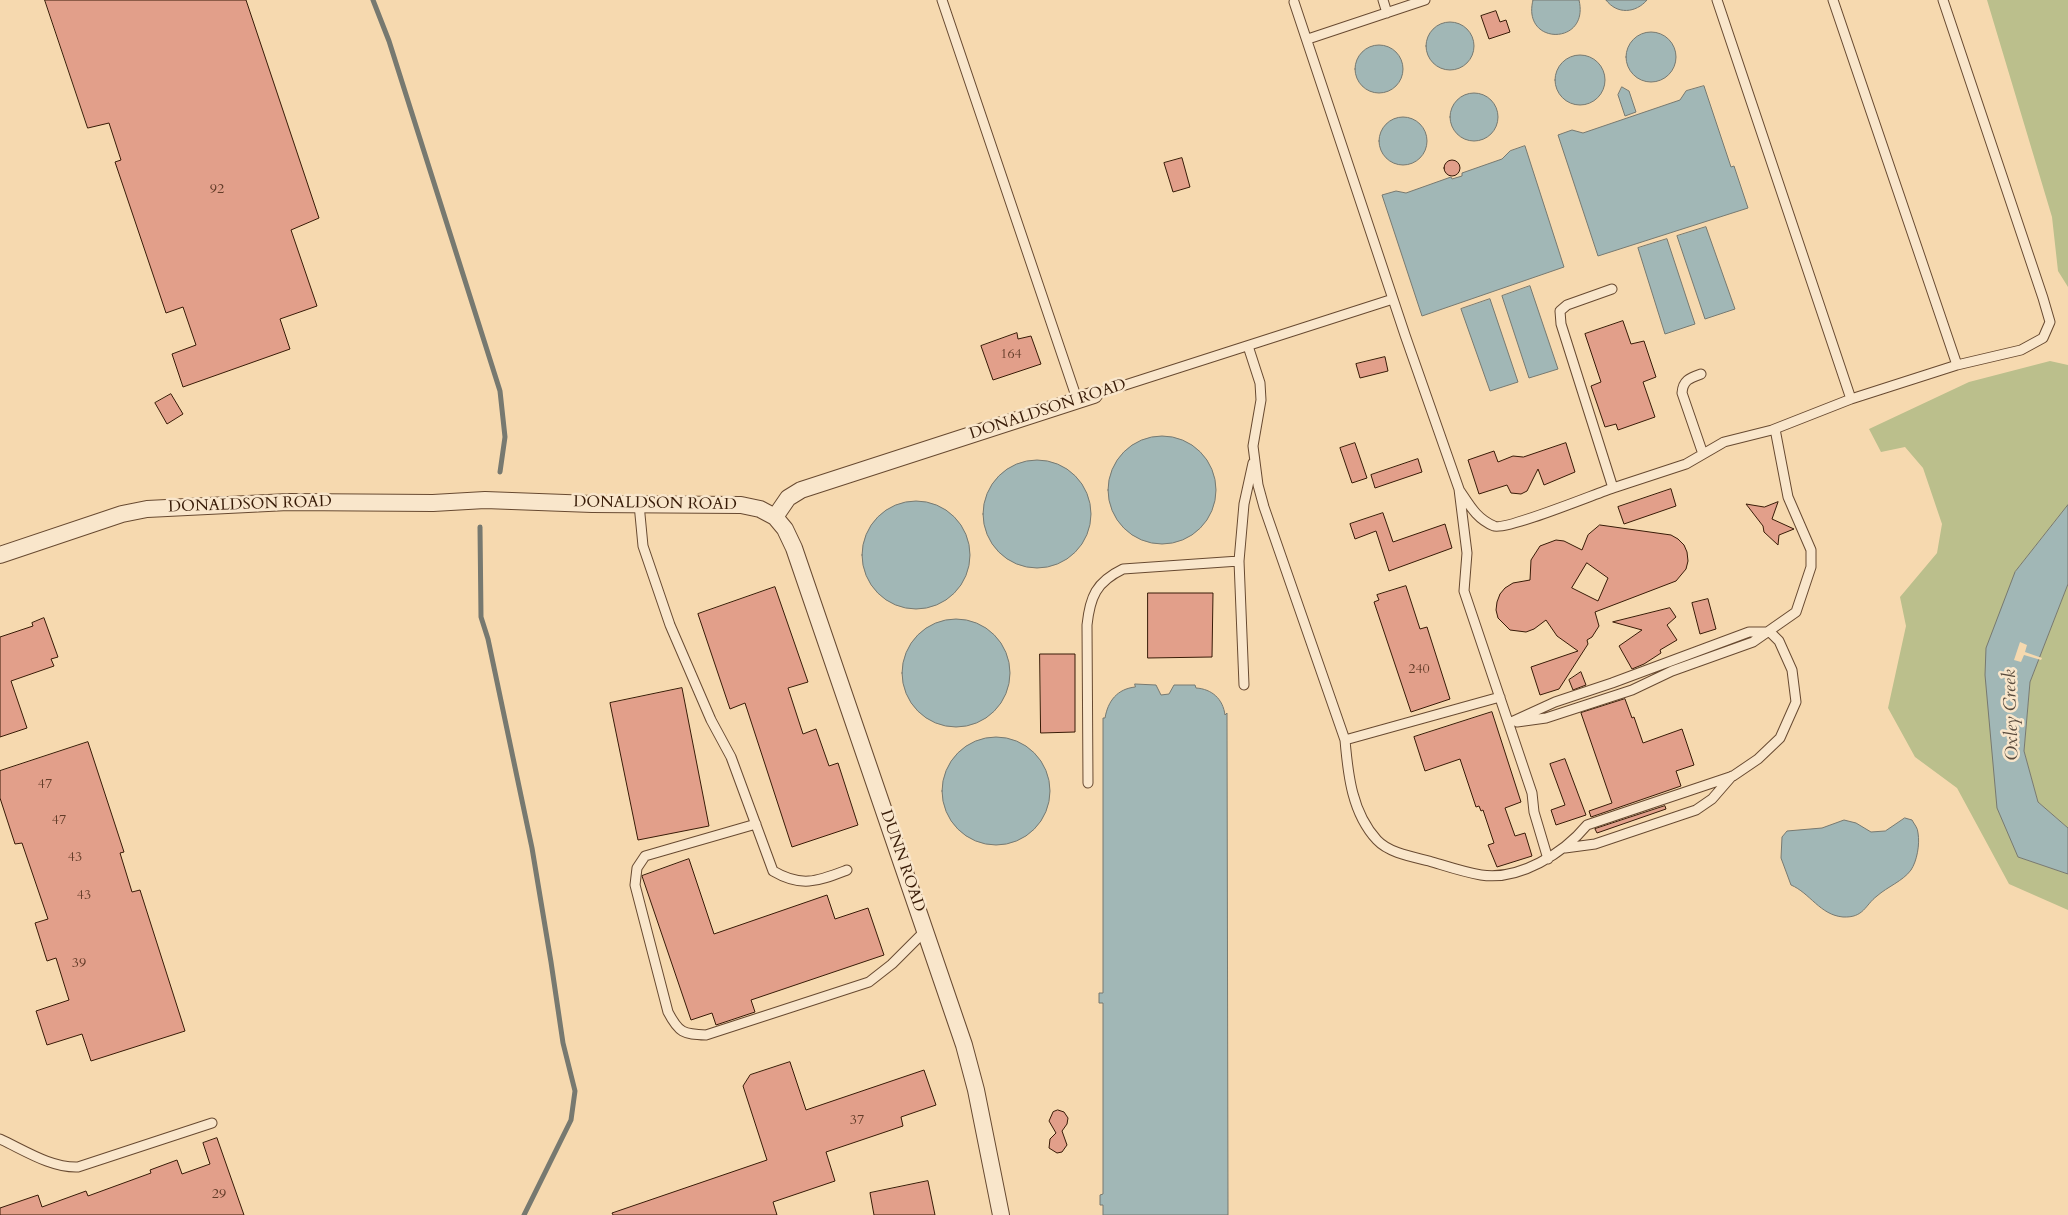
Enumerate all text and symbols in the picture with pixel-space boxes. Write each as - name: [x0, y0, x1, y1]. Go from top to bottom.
- house number: 92: [210, 182, 224, 198]
- house number: 164: [1000, 347, 1022, 363]
- street label: DONALDSON ROAD: [967, 376, 1129, 444]
- street label: DONALDSON ROAD: [168, 493, 332, 517]
- street label: DONALDSON ROAD: [573, 493, 737, 515]
- house number: 240: [1408, 662, 1430, 678]
- water label: Oxley Creek: [2000, 669, 2024, 761]
- house number: 47: [38, 777, 52, 793]
- street label: DUNN ROAD: [876, 807, 928, 915]
- house number: 47: [52, 813, 66, 829]
- house number: 43: [68, 850, 82, 866]
- house number: 43: [77, 888, 91, 904]
- house number: 39: [72, 956, 86, 972]
- house number: 37: [850, 1113, 864, 1129]
- house number: 29: [212, 1187, 226, 1203]

